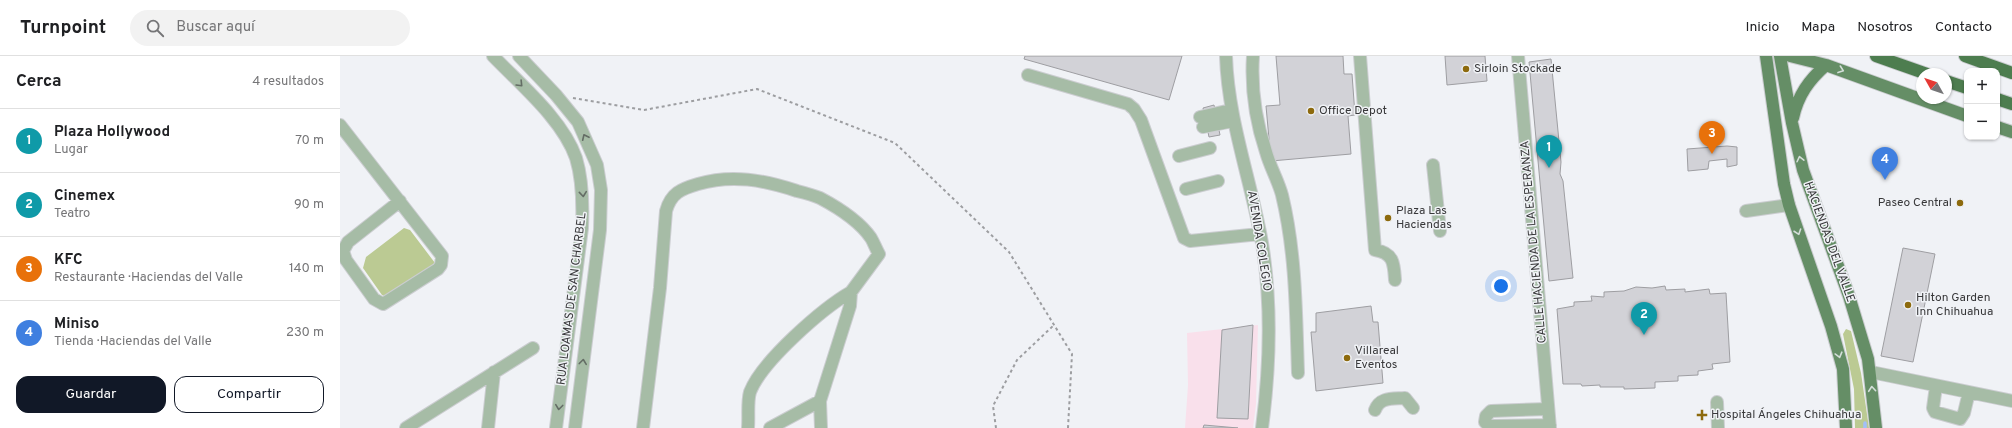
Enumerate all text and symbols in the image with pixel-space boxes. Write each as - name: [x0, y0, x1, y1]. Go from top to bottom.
- search box: [130, 10, 410, 46]
- text: Turnpoint: [20, 16, 106, 40]
- icon: search: [144, 17, 166, 39]
- text: Buscar aquí: [176, 18, 255, 37]
- text: Inicio: [1746, 19, 1779, 36]
- text: Mapa: [1801, 19, 1835, 36]
- text: Nosotros: [1857, 19, 1913, 36]
- text: Contacto: [1935, 19, 1992, 36]
- place label: Sirloin Stockade: [1474, 61, 1561, 77]
- marker: Sirloin Stockade: [1461, 64, 1471, 74]
- one-way arrow: [1838, 66, 1845, 74]
- north arrow: [1916, 68, 1952, 104]
- map controls: [1964, 68, 2000, 140]
- button: +: [1964, 68, 2000, 104]
- text: Cerca: [16, 71, 62, 93]
- text: 4 resultados: [252, 74, 324, 90]
- one-way arrow: [515, 79, 523, 87]
- place label: Office Depot: [1319, 103, 1387, 119]
- button: −: [1964, 104, 2000, 140]
- marker: Office Depot: [1306, 106, 1316, 116]
- pin: 3: [1699, 121, 1725, 154]
- text: Plaza Hollywood: [54, 123, 170, 142]
- text: 1: [26, 133, 32, 149]
- text: 70 m: [295, 133, 324, 149]
- one-way arrow: [582, 134, 590, 142]
- pin: 1: [1536, 135, 1562, 168]
- street label: CALLE HACIENDA DE LA ESPERANZA: [1517, 140, 1551, 344]
- text: Lugar: [54, 142, 88, 158]
- pin: 4: [1872, 147, 1898, 180]
- one-way arrow: [1797, 156, 1805, 162]
- street label: HACIENDAS DEL VALLE: [1800, 179, 1858, 305]
- text: Cinemex: [54, 187, 115, 206]
- street label: AVENIDA COLEGIO: [1243, 189, 1275, 293]
- one-way arrow: [578, 191, 587, 197]
- place label: Paseo Central: [1878, 195, 1952, 211]
- text: 2: [25, 197, 33, 213]
- text: 90 m: [294, 197, 324, 213]
- marker: Paseo Central: [1955, 198, 1965, 208]
- place label: Plaza Las Haciendas: [1396, 203, 1452, 233]
- text: Teatro: [54, 206, 90, 222]
- street label: RUA LOAMAS DE SAN CHARBEL: [553, 211, 591, 386]
- marker: Plaza Las Haciendas: [1383, 213, 1393, 223]
- one-way arrow: [1793, 228, 1801, 235]
- text: KFC: [54, 251, 83, 270]
- text: 3: [25, 261, 33, 277]
- text: 140 m: [289, 261, 324, 277]
- text: Restaurante · Haciendas del Valle: [54, 270, 243, 286]
- your location: [1491, 276, 1511, 296]
- place label: Hilton Garden Inn Chihuahua: [1916, 290, 1993, 320]
- marker: Hilton Garden Inn Chihuahua: [1903, 300, 1913, 310]
- pin: 2: [1631, 302, 1657, 335]
- text: Miniso: [54, 315, 99, 334]
- text: 4: [25, 325, 33, 341]
- text: 230 m: [286, 325, 324, 341]
- text: Tienda · Haciendas del Valle: [54, 334, 212, 350]
- place label: Villareal Eventos: [1355, 343, 1399, 373]
- one-way arrow: [1834, 351, 1843, 358]
- marker: Villareal Eventos: [1342, 353, 1352, 363]
- one-way arrow: [578, 358, 587, 365]
- button: Guardar: [16, 376, 166, 413]
- button: Compartir: [174, 376, 324, 413]
- one-way arrow: [1868, 386, 1877, 392]
- one-way arrow: [555, 404, 564, 410]
- place label: Hospital Ángeles Chihuahua: [1711, 407, 1861, 423]
- marker: Hospital Ángeles Chihuahua: [1696, 409, 1708, 421]

